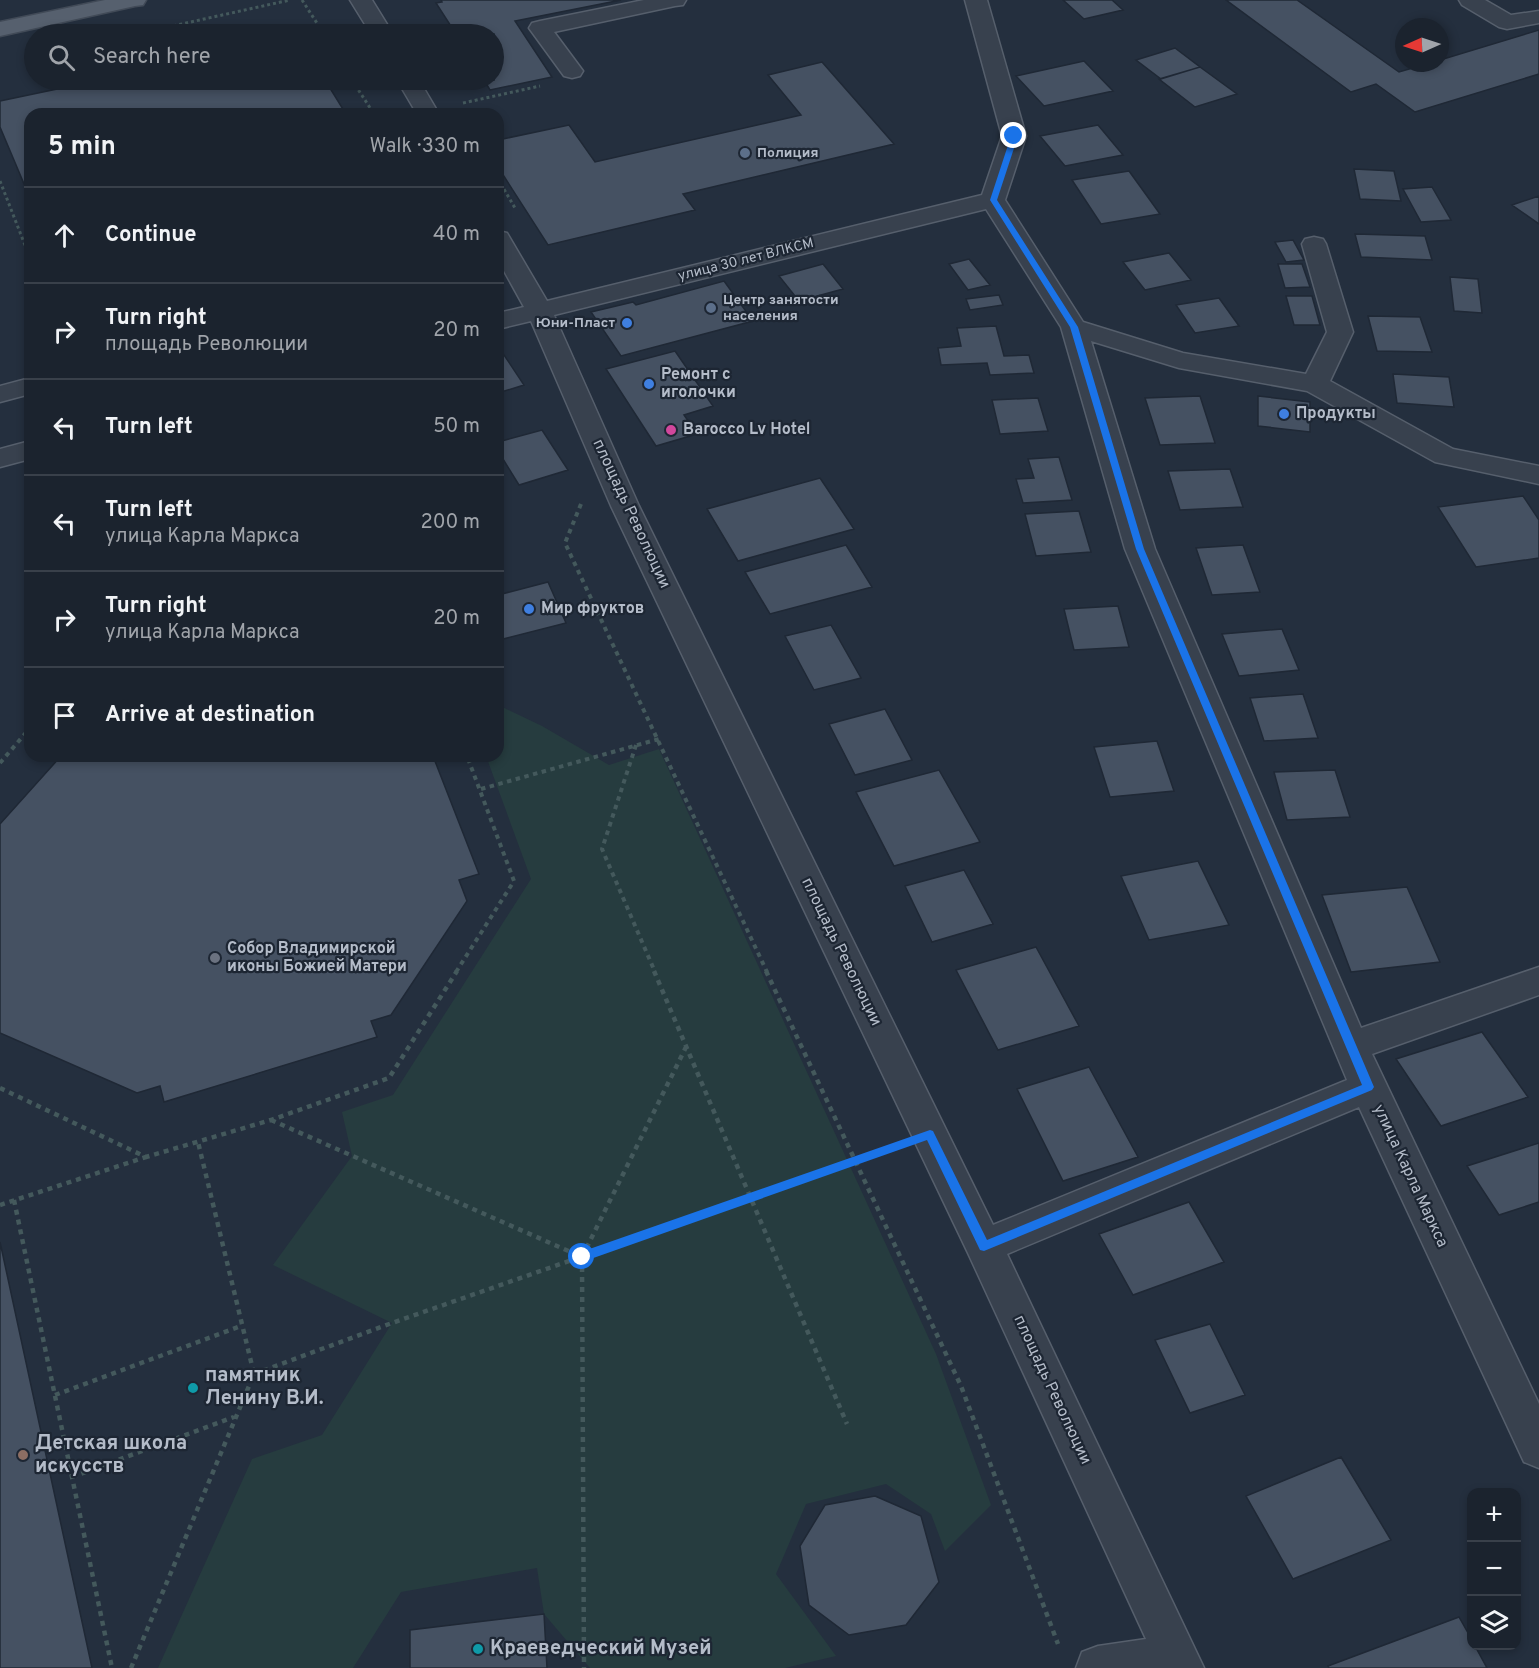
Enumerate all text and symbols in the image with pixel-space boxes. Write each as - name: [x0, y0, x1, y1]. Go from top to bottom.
- north arrow: [1395, 18, 1449, 72]
- search box: [24, 24, 504, 90]
- icon: search: [45, 41, 78, 74]
- text: Search here: [93, 44, 211, 71]
- route end: [1000, 122, 1026, 148]
- text: 5 min: [48, 131, 116, 164]
- text: Walk · 330 m: [370, 134, 480, 160]
- place label: Полиция: [757, 145, 819, 162]
- marker: Полиция: [738, 146, 752, 160]
- icon: ahead: [48, 219, 81, 252]
- text: Continue: [105, 222, 196, 249]
- text: 40 m: [433, 222, 480, 248]
- street label: улица 30 лет ВЛКСМ: [676, 235, 816, 285]
- place label: Центр занятости населения: [723, 292, 839, 325]
- marker: Центр занятости населения: [704, 301, 718, 315]
- text: Turn right: [105, 305, 207, 332]
- icon: right: [48, 315, 81, 348]
- place label: Юни-Пласт: [536, 315, 615, 332]
- marker: Юни-Пласт: [620, 316, 634, 330]
- text: 20 m: [433, 318, 480, 344]
- text: площадь Революции: [105, 332, 308, 358]
- place label: Ремонт с иголочки: [661, 365, 736, 403]
- marker: Ремонт с иголочки: [642, 377, 656, 391]
- place label: Продукты: [1296, 404, 1376, 424]
- marker: Продукты: [1277, 407, 1291, 421]
- icon: left: [48, 411, 81, 444]
- text: Turn left: [105, 414, 193, 441]
- text: 50 m: [433, 414, 480, 440]
- place label: Barocco Lv Hotel: [683, 420, 810, 440]
- marker: Barocco Lv Hotel: [664, 423, 678, 437]
- street label: площадь Революции: [588, 436, 674, 592]
- text: Turn left: [105, 497, 193, 524]
- icon: left: [48, 507, 81, 540]
- text: 200 m: [421, 510, 480, 536]
- text: улица Карла Маркса: [105, 524, 299, 550]
- text: Turn right: [105, 593, 207, 620]
- place label: Мир фруктов: [541, 599, 644, 619]
- marker: Мир фруктов: [522, 602, 536, 616]
- icon: right: [48, 603, 81, 636]
- text: 20 m: [433, 606, 480, 632]
- text: улица Карла Маркса: [105, 620, 299, 646]
- icon: arrive: [48, 699, 81, 732]
- text: Arrive at destination: [105, 702, 315, 729]
- street label: площадь Революции: [796, 875, 886, 1029]
- place label: Собор Владимирской иконы Божией Матери: [227, 939, 407, 977]
- marker: Собор Владимирской иконы Божией Матери: [208, 951, 222, 965]
- street label: улица Карла Маркса: [1368, 1101, 1452, 1251]
- route start: [568, 1243, 594, 1269]
- street label: площадь Революции: [1009, 1312, 1095, 1468]
- place label: памятник Ленину В.И.: [205, 1363, 324, 1412]
- marker: памятник Ленину В.И.: [186, 1381, 200, 1395]
- place label: Детская школа искусств: [35, 1431, 187, 1480]
- marker: Детская школа искусств: [16, 1448, 30, 1462]
- map controls: [1467, 1488, 1521, 1650]
- button: +: [1467, 1488, 1521, 1542]
- button: −: [1467, 1542, 1521, 1596]
- button: layers: [1467, 1596, 1521, 1650]
- place label: Краеведческий Музей: [490, 1636, 712, 1662]
- marker: Краеведческий Музей: [471, 1642, 485, 1656]

